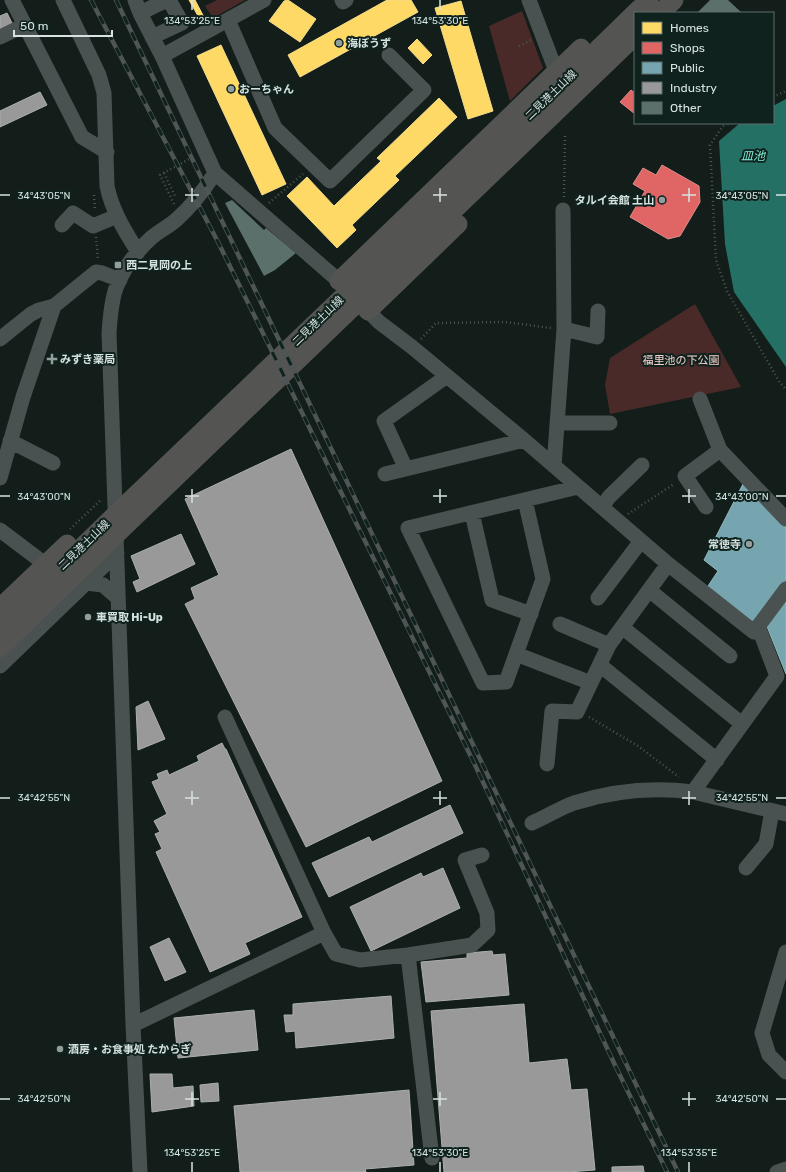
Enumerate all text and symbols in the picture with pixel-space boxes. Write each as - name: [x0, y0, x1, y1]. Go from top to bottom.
- scale bar: [14, 12, 112, 38]
- legend: [634, 12, 774, 124]
- text: 134°53'25"E: [164, 15, 220, 27]
- text: 134°53'30"E: [412, 15, 468, 27]
- text: 50 m: [20, 19, 48, 33]
- text: Homes: [670, 21, 709, 35]
- place label: 海ぼうず: [347, 37, 391, 50]
- marker: 海ぼうず: [334, 38, 344, 48]
- text: Shops: [670, 41, 705, 55]
- text: Public: [670, 61, 705, 75]
- street label: 二見港土山線: [523, 67, 579, 123]
- text: Industry: [670, 81, 717, 95]
- place label: おーちゃん: [239, 83, 294, 96]
- marker: おーちゃん: [226, 84, 236, 94]
- text: Other: [670, 101, 702, 115]
- water label: 皿池: [741, 149, 766, 163]
- text: 34°43'05"N: [17, 190, 71, 202]
- text: 34°43'05"N: [715, 190, 769, 202]
- place label: タルイ会館 土山: [575, 194, 654, 207]
- marker: タルイ会館 土山: [657, 195, 667, 205]
- place label: 西二見岡の上: [126, 259, 192, 272]
- marker: 西二見岡の上: [113, 260, 123, 270]
- street label: 二見港土山線: [290, 293, 346, 349]
- place label: みずき薬局: [60, 353, 115, 366]
- marker: みずき薬局: [47, 354, 57, 364]
- park label: 福里池の下公園: [643, 354, 720, 367]
- text: 34°43'00"N: [17, 491, 71, 503]
- text: 34°43'00"N: [715, 491, 769, 503]
- street label: 二見港土山線: [56, 517, 112, 573]
- place label: 常徳寺: [708, 538, 741, 551]
- marker: 常徳寺: [744, 539, 754, 549]
- place label: 車買取 Hi-Up: [96, 611, 163, 624]
- marker: 車買取 Hi-Up: [83, 612, 93, 622]
- text: 34°42'55"N: [18, 792, 70, 804]
- text: 34°42'55"N: [716, 792, 768, 804]
- place label: 酒房・お食事処 たからぎ: [68, 1043, 191, 1056]
- marker: 酒房・お食事処 たからぎ: [55, 1044, 65, 1054]
- text: 34°42'50"N: [18, 1093, 70, 1105]
- text: 34°42'50"N: [716, 1093, 768, 1105]
- text: 134°53'25"E: [164, 1147, 220, 1159]
- text: 134°53'30"E: [412, 1147, 468, 1159]
- text: 134°53'35"E: [661, 1147, 717, 1159]

